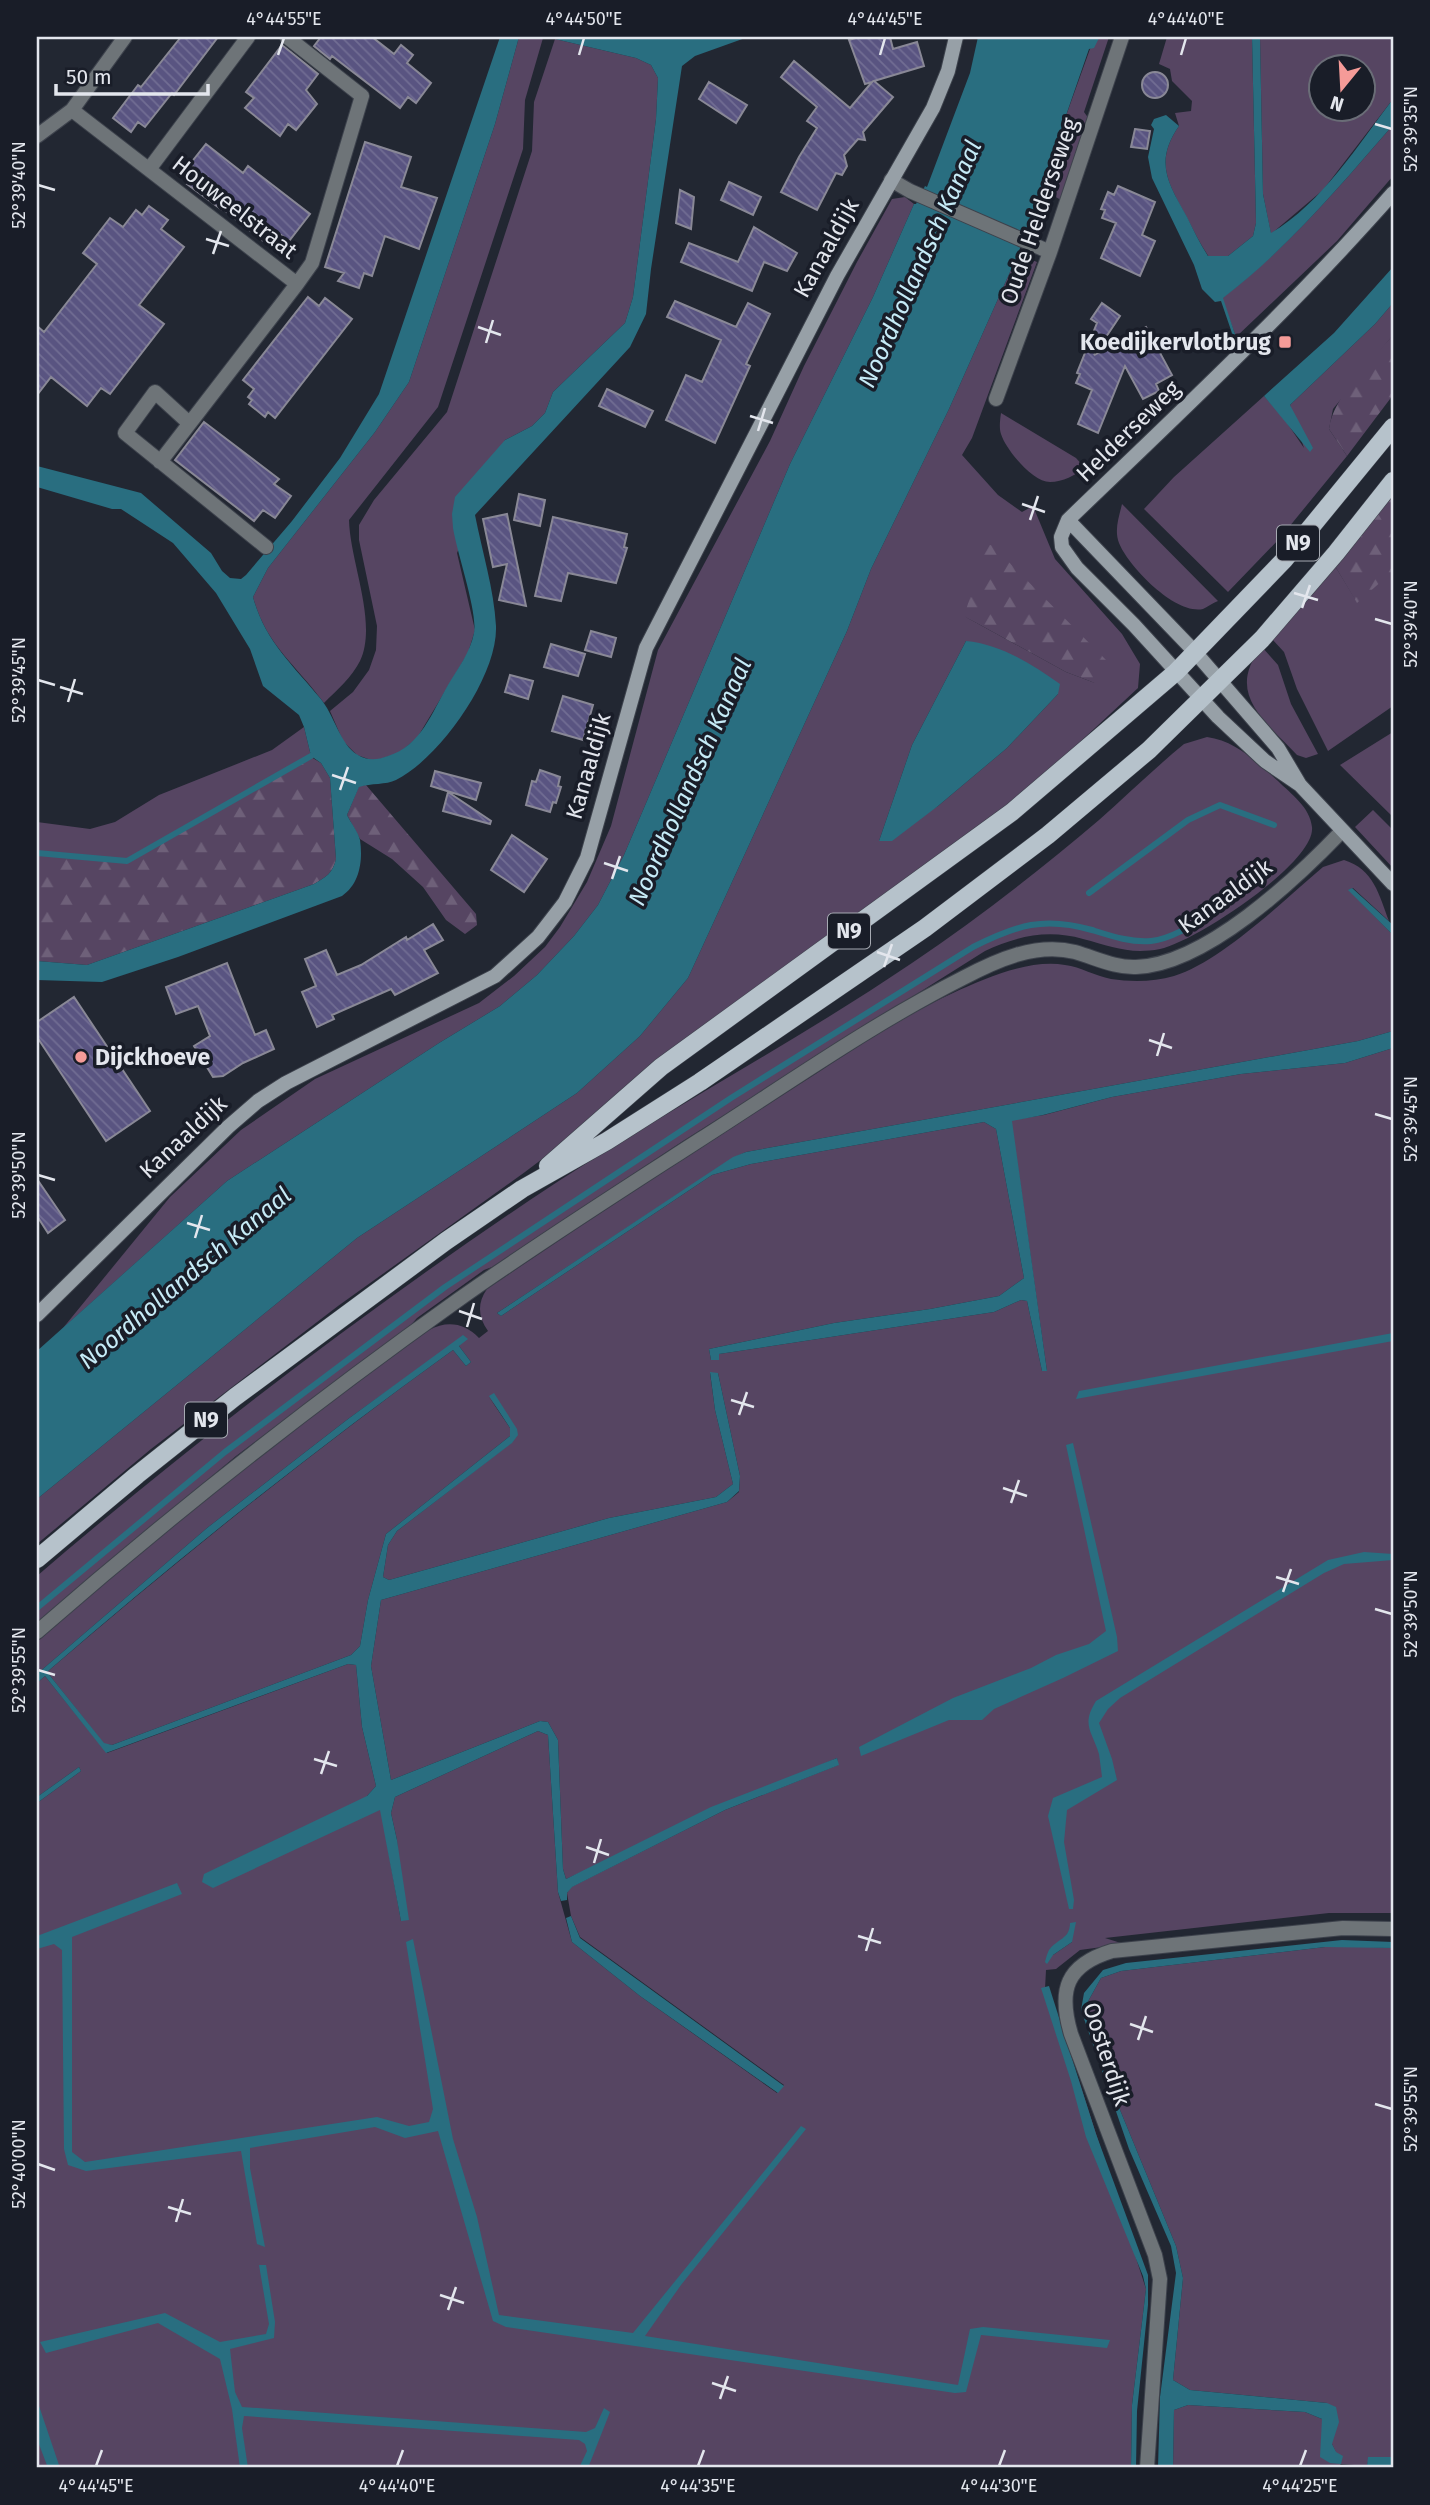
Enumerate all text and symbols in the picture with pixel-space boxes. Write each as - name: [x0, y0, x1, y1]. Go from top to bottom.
- text: 4°44'55"E: [246, 8, 322, 30]
- text: 4°44'50"E: [546, 8, 622, 30]
- text: 4°44'45"E: [847, 8, 923, 30]
- text: 4°44'40"E: [1148, 8, 1224, 30]
- scale bar: [56, 52, 208, 96]
- north arrow: [1308, 52, 1378, 122]
- text: 50 m: [66, 64, 112, 90]
- text: 52°39'35"N: [1400, 86, 1422, 172]
- text: N: [1327, 91, 1346, 117]
- street label: Oude Helderseweg: [994, 114, 1084, 308]
- water label: Noordhollandsch Kanaal: [853, 136, 987, 392]
- text: 52°39'40"N: [8, 141, 30, 229]
- street label: Houweelstraat: [167, 149, 304, 265]
- street label: Kanaaldijk: [787, 193, 865, 303]
- place label: Koedijkervlotbrug: [1080, 328, 1271, 356]
- marker: Koedijkervlotbrug: [1277, 334, 1293, 350]
- street label: Helderseweg: [1070, 374, 1186, 488]
- road number: N9: [1277, 526, 1319, 560]
- text: 52°39'40"N: [1400, 580, 1422, 668]
- text: 52°39'45"N: [8, 637, 30, 723]
- water label: Noordhollandsch Kanaal: [623, 654, 757, 910]
- street label: Kanaaldijk: [560, 709, 617, 822]
- street label: Kanaaldijk: [1173, 852, 1278, 939]
- road number: N9: [828, 914, 870, 948]
- place label: Dijckhoeve: [95, 1043, 210, 1071]
- marker: Dijckhoeve: [73, 1049, 89, 1065]
- text: 52°39'45"N: [1400, 1076, 1422, 1162]
- street label: Kanaaldijk: [134, 1089, 233, 1184]
- text: 52°39'50"N: [8, 1131, 30, 1219]
- water label: Noordhollandsch Kanaal: [73, 1181, 297, 1375]
- road number: N9: [185, 1402, 227, 1438]
- text: 52°39'50"N: [1400, 1570, 1422, 1658]
- text: 52°39'55"N: [8, 1627, 30, 1713]
- street label: Oosterdijk: [1077, 1999, 1137, 2110]
- text: 52°39'55"N: [1400, 2066, 1422, 2152]
- text: 52°40'00"N: [8, 2119, 30, 2209]
- text: 4°44'45"E: [58, 2475, 134, 2497]
- text: 4°44'40"E: [359, 2475, 435, 2497]
- text: 4°44'35"E: [660, 2475, 736, 2497]
- text: 4°44'30"E: [961, 2475, 1037, 2497]
- text: 4°44'25"E: [1262, 2475, 1338, 2497]

